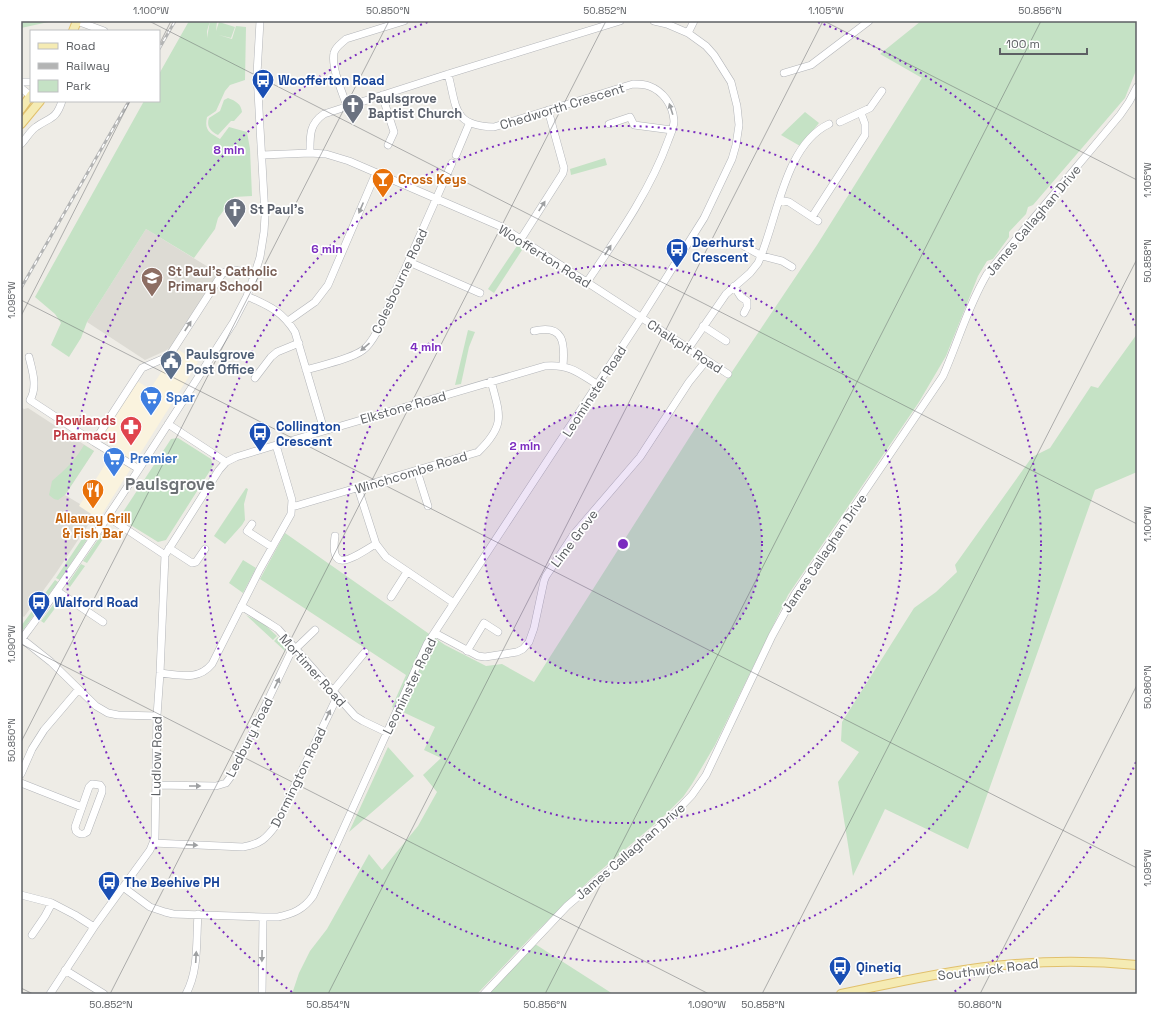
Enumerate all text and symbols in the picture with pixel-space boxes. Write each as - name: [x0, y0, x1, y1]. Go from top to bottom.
- text: 1.100°W: [133, 4, 169, 17]
- text: 50.850°N: [366, 4, 410, 17]
- text: 50.852°N: [583, 4, 627, 17]
- text: 1.105°W: [808, 4, 844, 17]
- text: 50.856°N: [1018, 4, 1062, 17]
- legend: [30, 30, 160, 102]
- scale bar: [1000, 30, 1087, 56]
- text: 100 m: [1006, 36, 1040, 52]
- text: Road: [66, 38, 95, 54]
- text: Railway: [66, 58, 110, 74]
- bus stop icon: Woofferton Road: [250, 67, 276, 100]
- place label: Woofferton Road: [278, 72, 384, 89]
- text: Park: [66, 78, 91, 94]
- street label: Chedworth Crescent: [498, 79, 627, 134]
- place label: Paulsgrove Baptist Church: [368, 90, 462, 122]
- church icon: Paulsgrove Baptist Church: [340, 92, 366, 125]
- one-way arrow: [668, 102, 674, 114]
- text: 8 min: [213, 142, 245, 158]
- street label: James Callaghan Drive: [982, 161, 1085, 279]
- text: 1.105°W: [1141, 162, 1154, 198]
- bar icon: Cross Keys: [370, 166, 396, 199]
- place label: Cross Keys: [398, 171, 467, 188]
- church icon: St Paul's: [222, 196, 248, 229]
- place label: St Paul's: [250, 201, 304, 218]
- one-way arrow: [538, 201, 546, 211]
- one-way arrow: [358, 203, 364, 214]
- street label: Woofferton Road: [495, 221, 594, 292]
- street label: Colesbourne Road: [368, 226, 431, 337]
- place label: Deerhurst Crescent: [692, 234, 754, 266]
- bus stop icon: Deerhurst Crescent: [664, 236, 690, 269]
- text: 50.858°N: [1141, 239, 1154, 283]
- text: 6 min: [311, 241, 343, 257]
- one-way arrow: [605, 244, 612, 256]
- place label: St Paul's Catholic Primary School: [168, 263, 278, 295]
- school or university icon: St Paul's Catholic Primary School: [139, 265, 165, 298]
- text: 1.095°W: [5, 281, 18, 319]
- street label: Chalkpit Road: [644, 316, 726, 377]
- one-way arrow: [184, 321, 192, 332]
- text: 4 min: [410, 339, 442, 355]
- one-way arrow: [360, 342, 370, 352]
- street label: Leominster Road: [559, 342, 630, 440]
- place label: Paulsgrove Post Office: [186, 346, 255, 378]
- public building icon: Paulsgrove Post Office: [158, 348, 184, 381]
- supermarket icon: Spar: [138, 384, 164, 417]
- street label: Elkstone Road: [358, 387, 448, 428]
- place label: Spar: [166, 389, 195, 406]
- place label: Rowlands Pharmacy: [53, 412, 116, 444]
- pharmacy icon: Rowlands Pharmacy: [118, 414, 144, 447]
- place label: Collington Crescent: [276, 418, 341, 450]
- bus stop icon: Collington Crescent: [247, 420, 273, 453]
- text: 2 min: [509, 438, 541, 454]
- supermarket icon: Premier: [101, 445, 127, 478]
- street label: Winchcombe Road: [353, 447, 469, 498]
- place label: Premier: [130, 450, 177, 467]
- district label: Paulsgrove: [125, 473, 215, 495]
- restaurant icon: Allaway Grill & Fish Bar: [80, 477, 106, 510]
- street label: James Callaghan Drive: [778, 491, 871, 616]
- street label: Lime Grove: [547, 506, 602, 571]
- text: 1.100°W: [1141, 506, 1154, 542]
- place label: Allaway Grill & Fish Bar: [55, 510, 131, 542]
- centre of rings: [616, 537, 630, 551]
- bus stop icon: Walford Road: [26, 589, 52, 622]
- place label: Walford Road: [54, 594, 138, 611]
- text: 1.090°W: [5, 625, 18, 663]
- street label: Mortimer Road: [275, 630, 350, 710]
- street label: Leominster Road: [379, 635, 440, 737]
- text: 50.860°N: [1141, 665, 1154, 709]
- one-way arrow: [274, 677, 280, 688]
- street label: Ledbury Road: [222, 694, 277, 780]
- one-way arrow: [325, 710, 331, 721]
- street label: Ludlow Road: [147, 716, 166, 796]
- text: 50.850°N: [5, 718, 18, 762]
- street label: Dormington Road: [267, 724, 330, 830]
- one-way arrow: [189, 783, 202, 789]
- street label: James Callaghan Drive: [572, 799, 689, 904]
- one-way arrow: [186, 842, 199, 848]
- text: 1.095°W: [1141, 849, 1154, 887]
- bus stop icon: The Beehive PH: [96, 869, 122, 902]
- place label: The Beehive PH: [124, 874, 220, 891]
- one-way arrow: [259, 950, 265, 963]
- one-way arrow: [192, 951, 199, 963]
- bus stop icon: Qinetiq: [827, 954, 853, 987]
- street label: Southwick Road: [937, 955, 1039, 984]
- place label: Qinetiq: [856, 959, 901, 976]
- text: 50.852°N: [89, 998, 133, 1011]
- text: 50.854°N: [306, 998, 350, 1011]
- text: 50.856°N: [523, 998, 567, 1011]
- text: 1.090°W: [688, 998, 726, 1011]
- text: 50.858°N: [741, 998, 785, 1011]
- text: 50.860°N: [958, 998, 1002, 1011]

